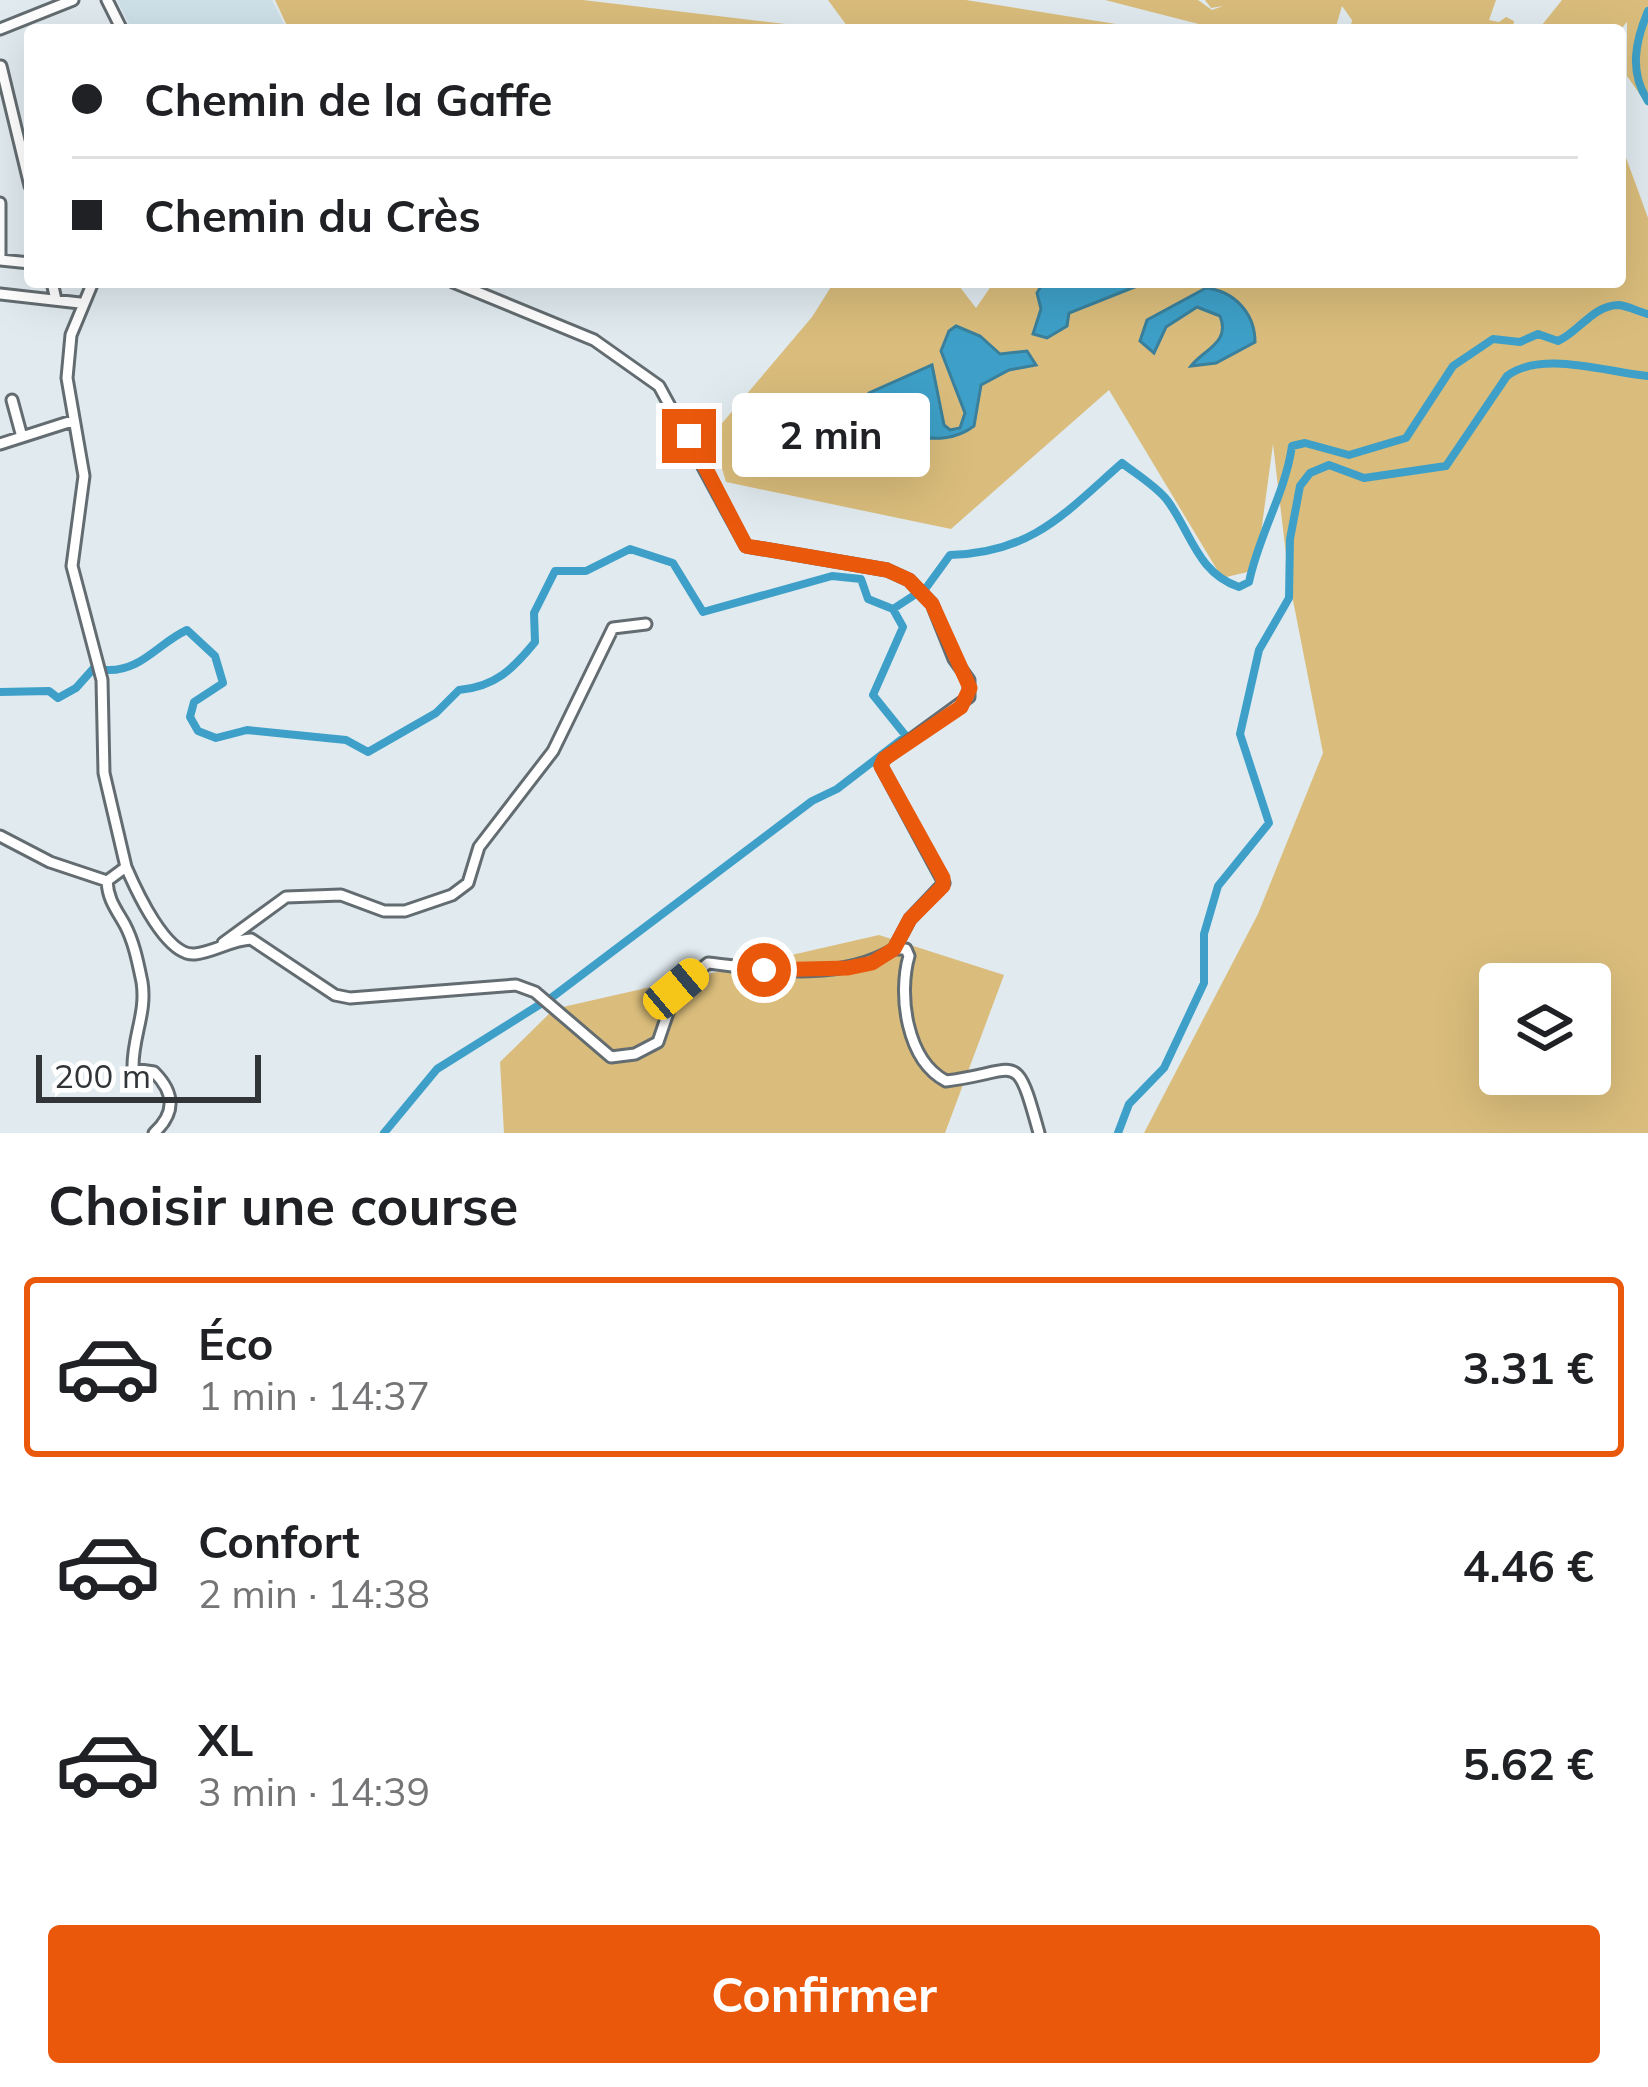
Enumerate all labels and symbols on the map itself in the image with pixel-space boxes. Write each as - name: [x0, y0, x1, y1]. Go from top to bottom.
- callout: 2 min: [731, 394, 929, 478]
- route end: [662, 409, 716, 463]
- route start: [737, 943, 791, 997]
- car: [637, 952, 715, 1026]
- scale bar: [36, 1049, 261, 1102]

